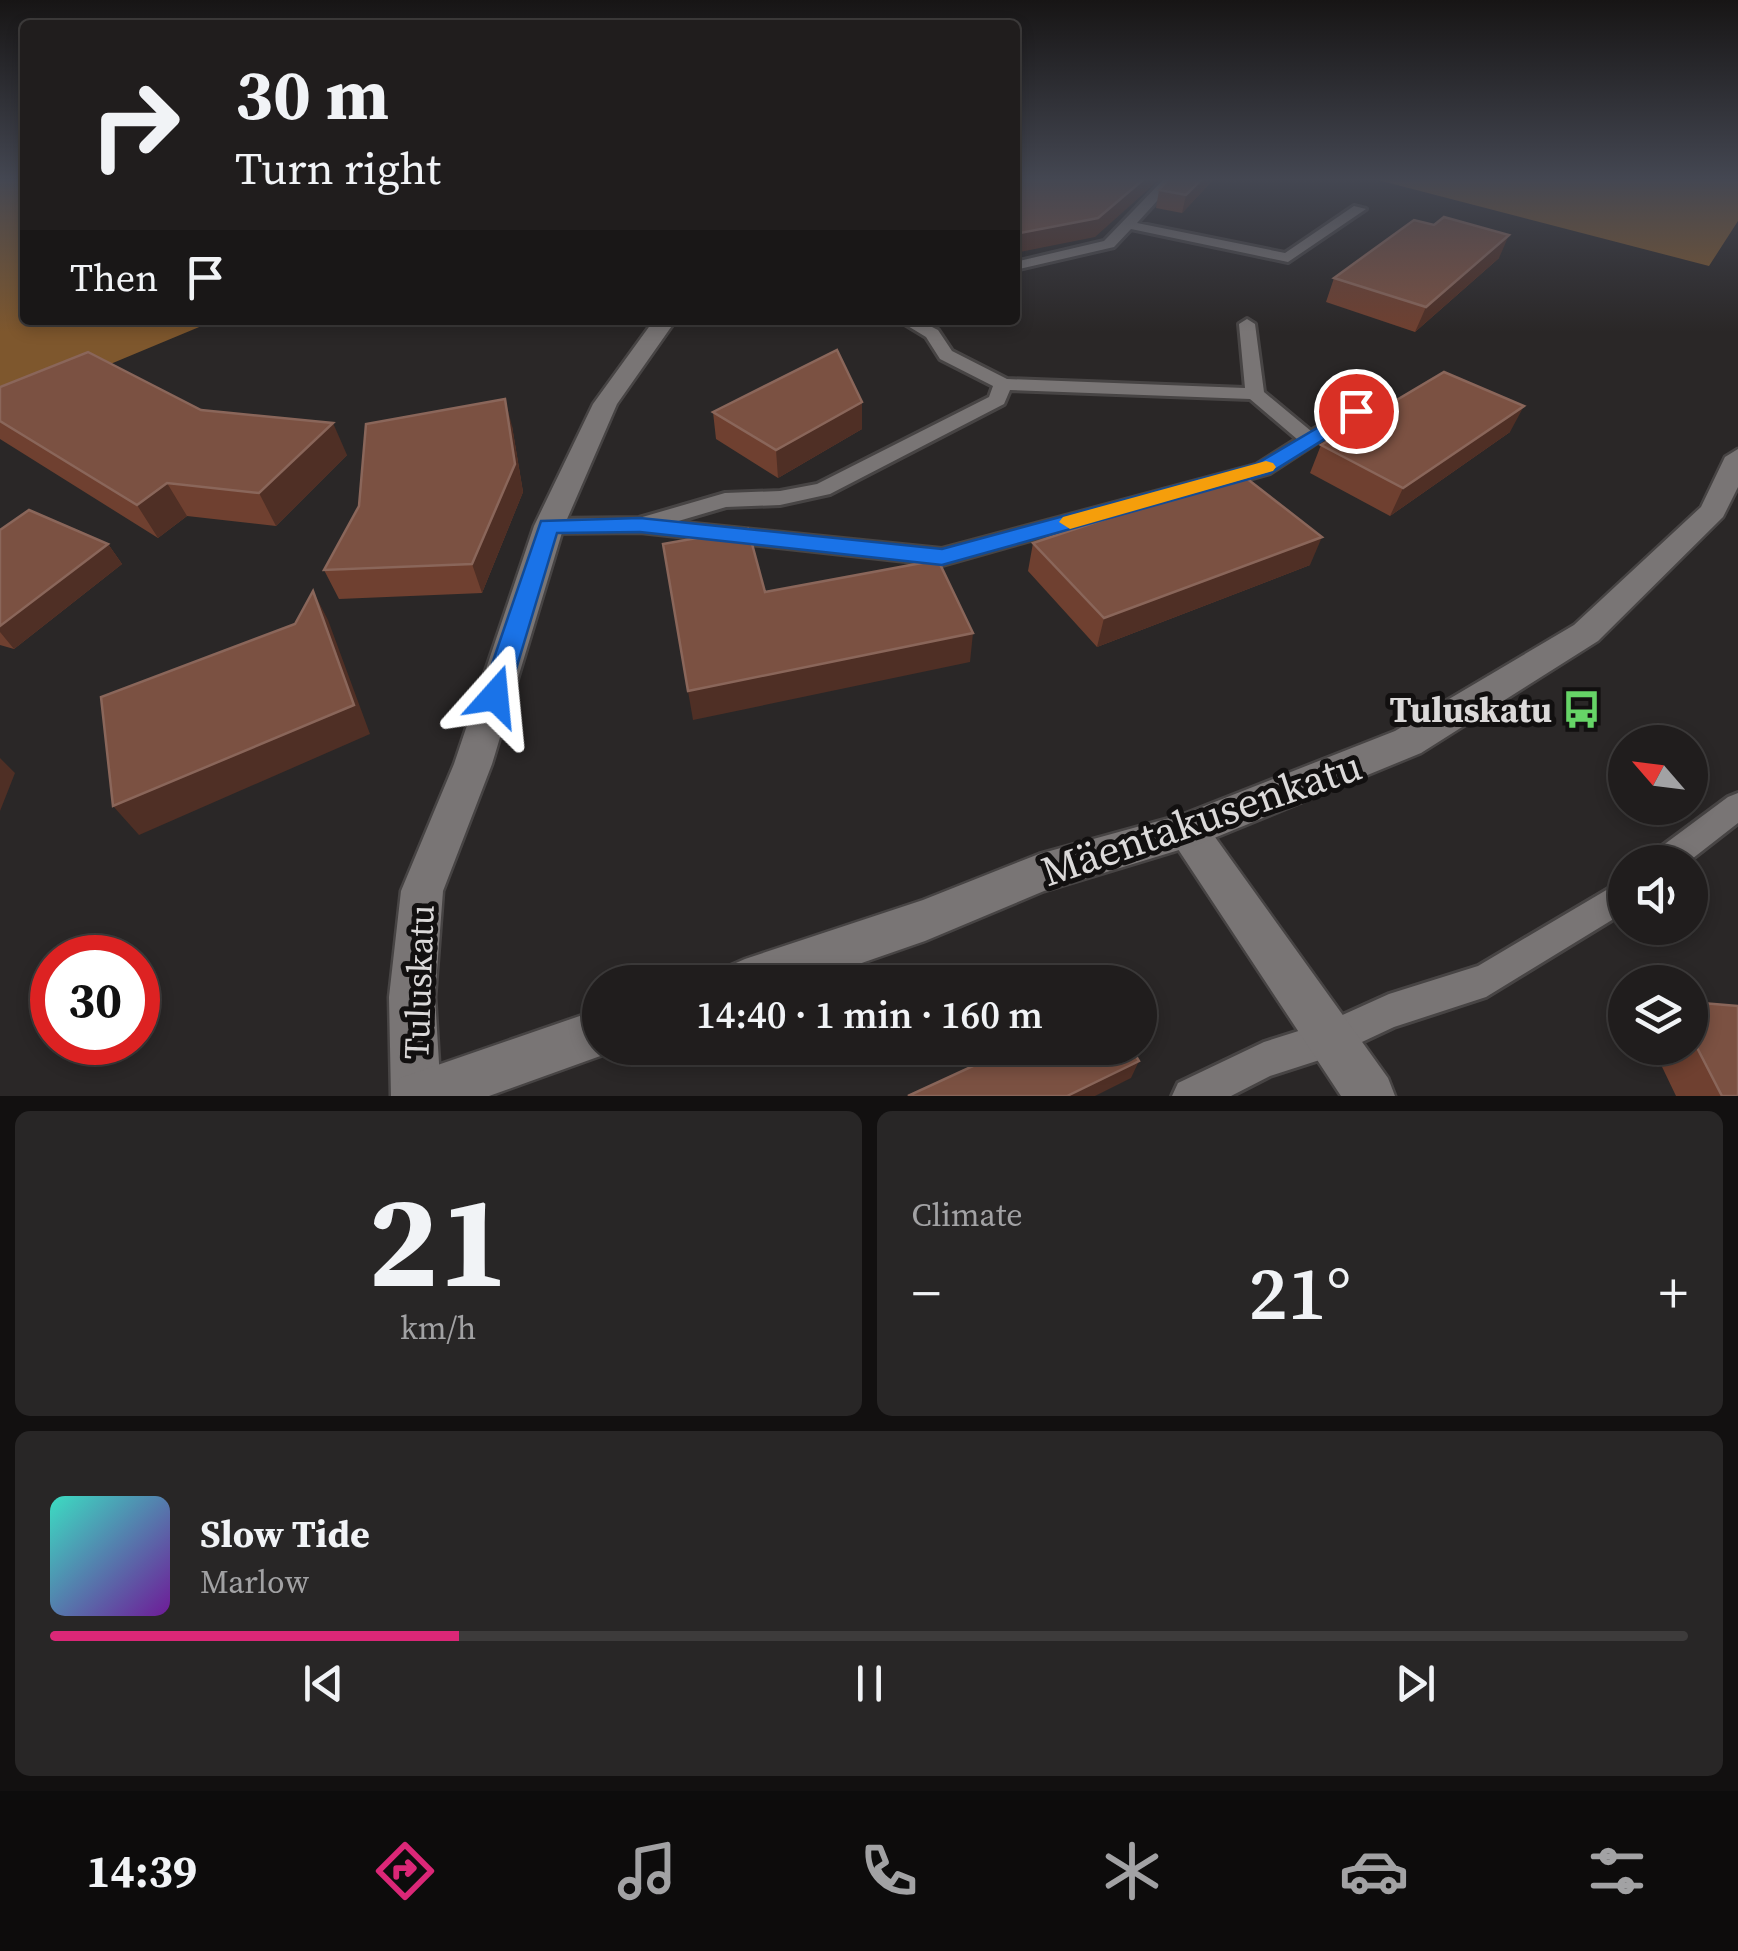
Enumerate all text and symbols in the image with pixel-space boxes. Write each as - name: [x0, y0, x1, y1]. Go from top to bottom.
- text: 30 m: [235, 46, 389, 142]
- icon: right: [70, 60, 200, 190]
- text: Turn right: [235, 137, 441, 199]
- icon: arrive: [178, 250, 233, 305]
- text: Then: [70, 252, 158, 304]
- pin: [1314, 369, 1399, 454]
- icon: arrive: [1329, 384, 1384, 439]
- position arrow: [443, 644, 547, 748]
- place label: Tuluskatu: [1389, 686, 1552, 734]
- bus stop icon: Tuluskatu: [1561, 689, 1603, 731]
- north arrow: [1608, 725, 1708, 825]
- map controls: [1608, 725, 1708, 1065]
- street label: Mäentakusenkatu: [1033, 736, 1369, 900]
- button: sound: [1608, 845, 1708, 945]
- street label: Tuluskatu: [392, 904, 446, 1060]
- speed limit sign: 30: [30, 935, 160, 1065]
- button: layers: [1608, 965, 1708, 1065]
- text: 14:40 · 1 min · 160 m: [696, 989, 1043, 1041]
- text: 21: [368, 1151, 509, 1330]
- text: Climate: [912, 1193, 1023, 1237]
- text: 21°: [1248, 1241, 1351, 1344]
- text: −: [912, 1255, 941, 1330]
- text: +: [1659, 1255, 1688, 1330]
- text: km/h: [400, 1306, 476, 1350]
- text: Slow Tide: [200, 1508, 370, 1560]
- text: Marlow: [200, 1560, 309, 1604]
- icon: previous: [296, 1656, 351, 1711]
- icon: pause: [842, 1656, 897, 1711]
- icon: next: [1388, 1656, 1443, 1711]
- icon: directions: [370, 1836, 440, 1906]
- icon: music: [612, 1836, 682, 1906]
- icon: phone: [854, 1836, 924, 1906]
- icon: climate: [1097, 1836, 1167, 1906]
- icon: car: [1339, 1836, 1409, 1906]
- icon: filters: [1582, 1836, 1652, 1906]
- text: 14:39: [86, 1840, 197, 1902]

